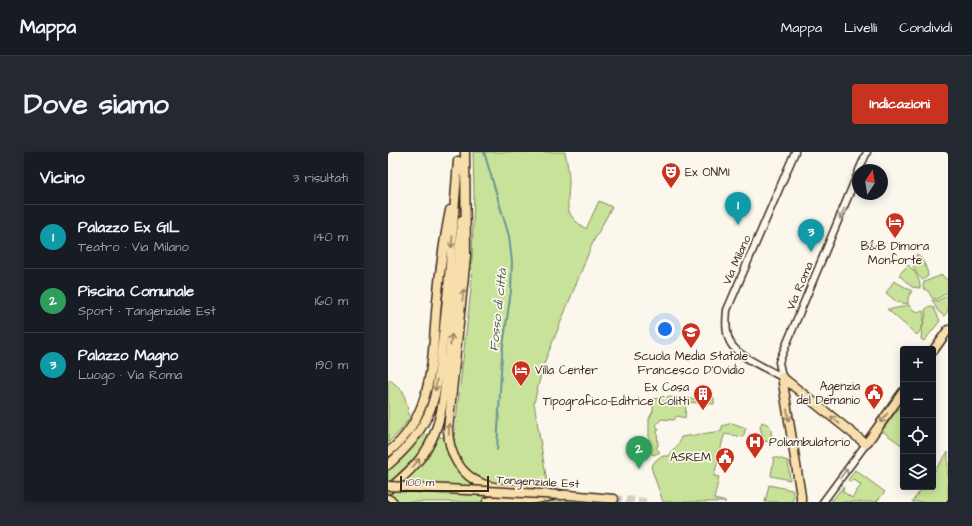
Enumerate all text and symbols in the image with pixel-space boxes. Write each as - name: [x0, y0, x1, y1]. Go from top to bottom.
- text: Mappa: [20, 14, 76, 41]
- text: Mappa: [781, 18, 822, 38]
- text: Livelli: [844, 18, 877, 38]
- text: Condividi: [899, 18, 952, 38]
- button: Indicazioni: [852, 84, 948, 124]
- text: Dove siamo: [24, 85, 169, 124]
- theatre icon: Ex ONMI: [660, 161, 682, 189]
- place label: Ex ONMI: [685, 164, 730, 181]
- north arrow: [852, 164, 888, 200]
- text: Vicino: [40, 166, 85, 190]
- text: 3 risultati: [293, 169, 348, 187]
- pin: 1: [725, 192, 751, 225]
- one-way arrow: [837, 208, 845, 220]
- hotel icon: B&B Dimora Monforte: [884, 211, 906, 239]
- text: Palazzo Ex GIL: [78, 217, 179, 238]
- pin: 3: [798, 219, 824, 252]
- text: 1: [52, 228, 54, 246]
- text: 140 m: [314, 228, 348, 246]
- street label: Via Milano: [719, 232, 756, 288]
- one-way arrow: [448, 235, 455, 248]
- text: Teatro · Via Milano: [78, 238, 189, 256]
- place label: B&B Dimora Monforte: [861, 238, 929, 269]
- street label: Via Roma: [782, 259, 818, 313]
- water label: Fosso di città: [485, 266, 511, 352]
- text: Piscina Comunale: [78, 281, 194, 302]
- one-way arrow: [459, 289, 466, 302]
- text: 2: [49, 292, 57, 310]
- text: 160 m: [315, 292, 348, 310]
- text: Sport · Tangenziale Est: [78, 302, 216, 320]
- your location: [655, 319, 675, 339]
- school or university icon: Scuola Media Statale Francesco D'Ovidio: [680, 321, 702, 349]
- one-way arrow: [447, 334, 454, 347]
- text: Palazzo Magno: [78, 345, 178, 366]
- map controls: [900, 346, 936, 490]
- button: +: [900, 346, 936, 382]
- place label: Scuola Media Statale Francesco D'Ovidio: [634, 348, 749, 379]
- text: 3: [50, 356, 56, 374]
- text: 190 m: [315, 356, 348, 374]
- hotel icon: Villa Center: [510, 359, 532, 387]
- place label: Villa Center: [535, 362, 598, 379]
- text: Luogo · Via Roma: [78, 366, 182, 384]
- one-way arrow: [432, 378, 440, 391]
- place label: Agenzia del Demanio: [796, 378, 860, 409]
- place label: Ex Casa Tipografico-Editrice Colitti: [543, 379, 689, 411]
- public building icon: Agenzia del Demanio: [863, 382, 885, 410]
- button: −: [900, 382, 936, 418]
- building icon: Ex Casa Tipografico-Editrice Colitti: [692, 383, 714, 411]
- one-way arrow: [784, 408, 792, 421]
- one-way arrow: [880, 413, 888, 424]
- one-way arrow: [830, 415, 841, 424]
- button: locate: [900, 418, 936, 454]
- one-way arrow: [445, 423, 452, 436]
- hospital icon: Poliambulatorio: [744, 431, 766, 459]
- place label: Poliambulatorio: [769, 434, 850, 451]
- pin: 2: [626, 436, 652, 469]
- public building icon: ASREM: [714, 446, 736, 474]
- place label: ASREM: [670, 449, 711, 466]
- button: layers: [900, 454, 936, 490]
- one-way arrow: [412, 457, 421, 468]
- one-way arrow: [840, 468, 848, 479]
- street label: Tangenziale Est: [496, 471, 580, 494]
- scale bar: [400, 474, 489, 493]
- text: 100 m: [406, 475, 434, 490]

